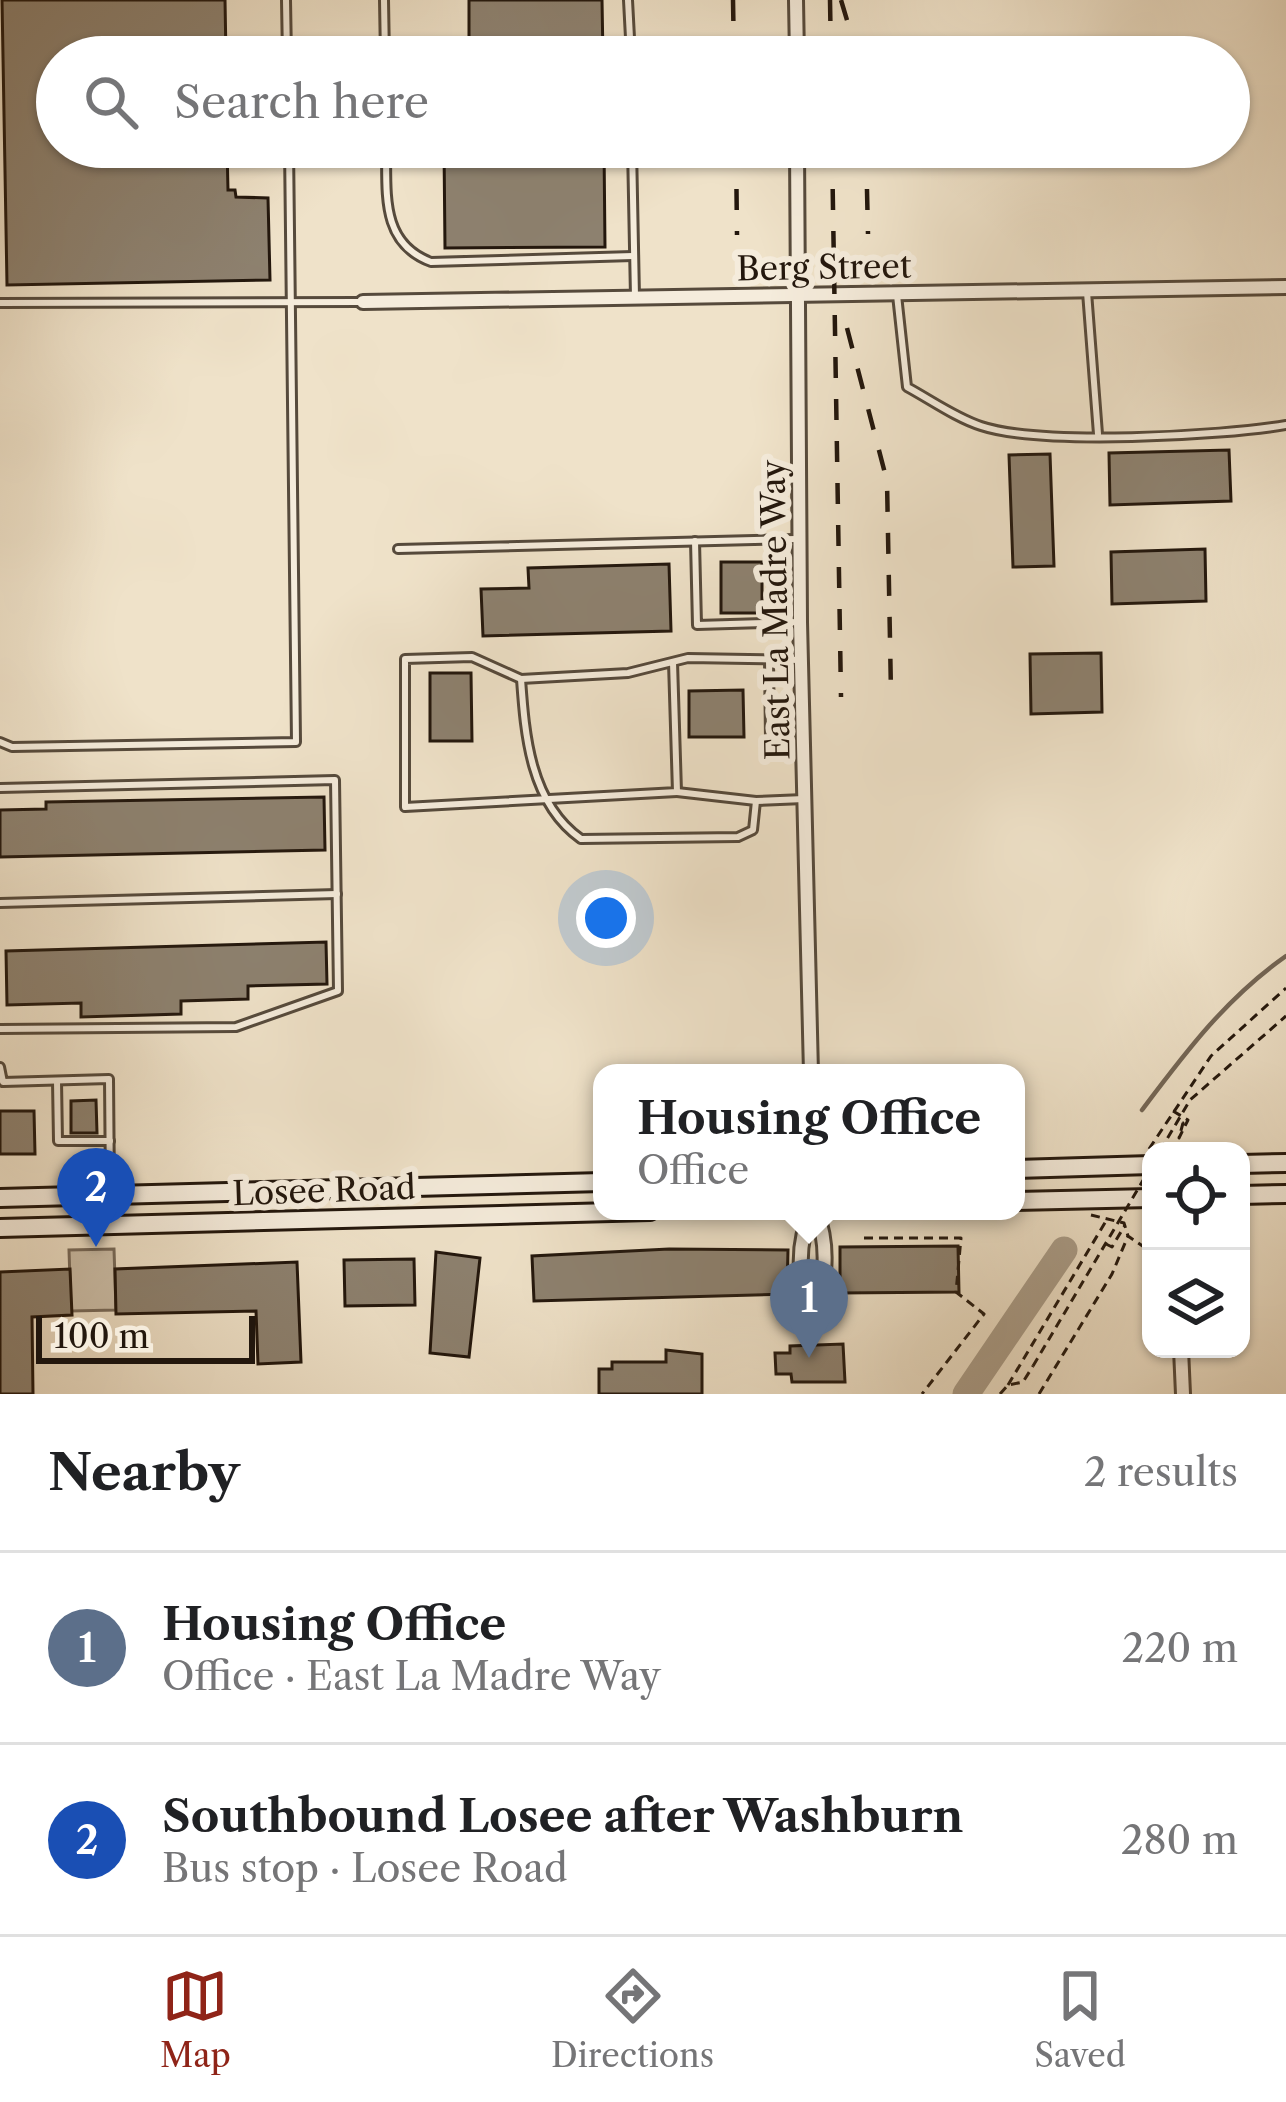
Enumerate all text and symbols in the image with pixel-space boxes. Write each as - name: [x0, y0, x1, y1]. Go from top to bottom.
- search box: [36, 36, 1250, 168]
- icon: search: [78, 69, 144, 135]
- text: Search here: [174, 74, 429, 130]
- street label: Berg Street: [736, 245, 912, 290]
- street label: East La Madre Way: [752, 459, 799, 761]
- your location: [576, 888, 636, 948]
- popup: [593, 1064, 1025, 1220]
- text: Housing Office: [637, 1090, 981, 1146]
- map controls: [1142, 1142, 1250, 1358]
- button: locate: [1142, 1142, 1250, 1250]
- text: Office: [637, 1146, 749, 1194]
- pin: 2: [57, 1148, 135, 1247]
- street label: Losee Road: [232, 1167, 416, 1214]
- button: layers: [1142, 1250, 1250, 1358]
- pin: 1: [770, 1259, 848, 1358]
- scale bar: [36, 1310, 255, 1363]
- text: 100 m: [54, 1316, 149, 1357]
- text: Nearby: [48, 1441, 240, 1503]
- text: 2 results: [1084, 1448, 1238, 1496]
- text: Housing Office: [162, 1596, 506, 1652]
- text: 1: [78, 1624, 96, 1672]
- text: 220 m: [1122, 1624, 1238, 1672]
- text: Office · East La Madre Way: [162, 1652, 661, 1700]
- text: Southbound Losee after Washburn: [162, 1788, 963, 1844]
- text: 2: [75, 1816, 99, 1864]
- text: 280 m: [1121, 1816, 1238, 1864]
- text: Bus stop · Losee Road: [162, 1844, 568, 1892]
- tab: Map: [160, 1963, 231, 2076]
- tab: Directions: [551, 1963, 714, 2076]
- tab: Saved: [1034, 1963, 1126, 2076]

